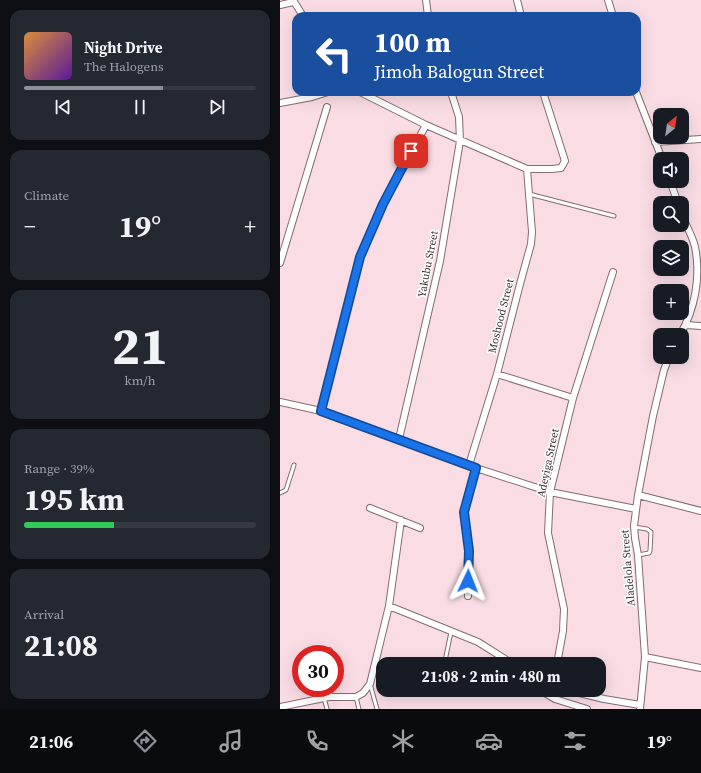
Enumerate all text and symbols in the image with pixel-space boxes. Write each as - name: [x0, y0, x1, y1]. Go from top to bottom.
- text: 100 m: [374, 23, 451, 61]
- icon: left: [308, 28, 360, 80]
- text: Night Drive: [84, 37, 163, 58]
- text: The Halogens: [84, 58, 164, 75]
- text: Jimoh Balogun Street: [374, 59, 544, 84]
- icon: previous: [52, 96, 74, 118]
- icon: pause: [129, 96, 151, 118]
- icon: next: [206, 96, 228, 118]
- north arrow: [653, 108, 689, 144]
- map controls: [653, 108, 689, 364]
- pin: [394, 134, 428, 168]
- icon: arrive: [400, 140, 422, 162]
- button: sound: [653, 152, 689, 188]
- text: Climate: [24, 187, 69, 204]
- button: search: [653, 196, 689, 232]
- text: 19°: [119, 206, 161, 247]
- text: −: [24, 211, 36, 241]
- text: +: [244, 211, 256, 241]
- street label: Yakubu Street: [414, 229, 442, 299]
- button: layers: [653, 240, 689, 276]
- street label: Moshood Street: [484, 277, 518, 355]
- button: +: [653, 284, 689, 320]
- text: 21: [112, 310, 168, 381]
- button: −: [653, 328, 689, 364]
- text: km/h: [125, 372, 155, 389]
- street label: Adeyiga Street: [533, 427, 563, 499]
- text: Range · 39%: [24, 460, 95, 477]
- text: 195 km: [24, 479, 124, 520]
- street label: Aladelola Street: [617, 529, 639, 607]
- position arrow: [447, 560, 489, 602]
- text: Arrival: [24, 606, 64, 623]
- text: 21:08: [24, 625, 98, 666]
- speed limit sign: 30: [292, 645, 344, 697]
- text: 21:08 · 2 min · 480 m: [422, 666, 561, 687]
- icon: directions: [131, 727, 159, 755]
- icon: music: [217, 727, 245, 755]
- icon: phone: [303, 727, 331, 755]
- icon: climate: [389, 727, 417, 755]
- icon: car: [475, 727, 503, 755]
- icon: filters: [561, 727, 589, 755]
- text: 21:06: [29, 729, 73, 754]
- text: 19°: [647, 729, 672, 754]

